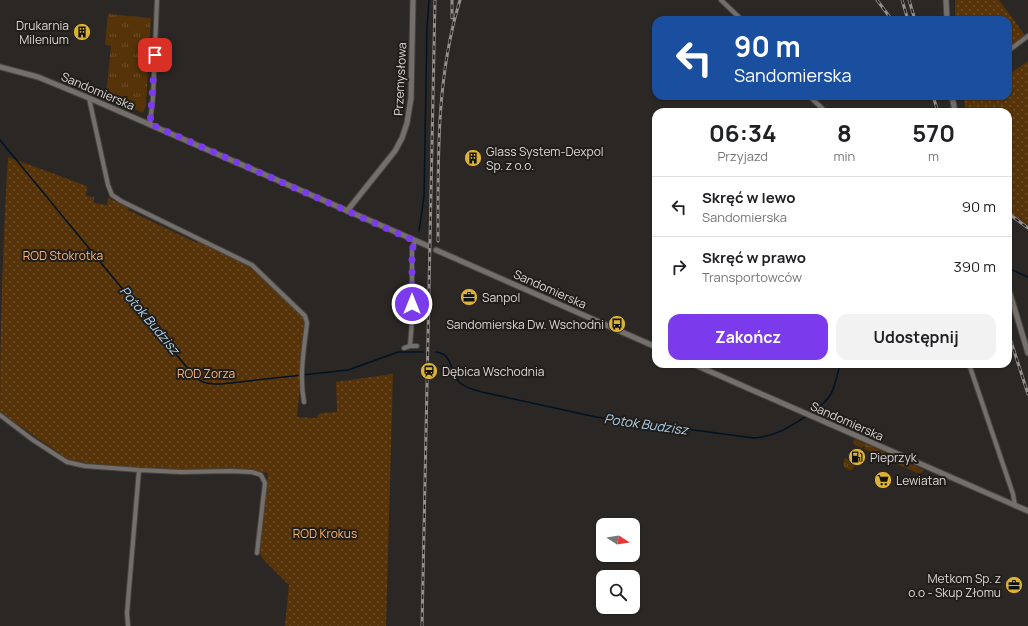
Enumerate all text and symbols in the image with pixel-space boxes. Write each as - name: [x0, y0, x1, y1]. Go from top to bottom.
- place label: Drukarnia Milenium: [16, 17, 69, 48]
- building icon: Drukarnia Milenium: [72, 22, 92, 42]
- text: 90 m: [734, 27, 801, 65]
- icon: left: [668, 32, 720, 84]
- pin: [138, 38, 172, 72]
- street label: Przemysłowa: [390, 42, 410, 116]
- icon: arrive: [144, 44, 166, 66]
- text: Sandomierska: [734, 63, 852, 87]
- street label: Sandomierska: [59, 68, 137, 114]
- text: 06:34: [709, 116, 777, 149]
- text: 8: [837, 116, 852, 149]
- text: 570: [912, 116, 955, 149]
- place label: Glass System-Dexpol Sp. z o.o.: [486, 143, 604, 174]
- text: Przyjazd: [717, 147, 768, 165]
- text: min: [834, 147, 855, 165]
- text: m: [928, 147, 939, 165]
- building icon: Glass System-Dexpol Sp. z o.o.: [463, 148, 483, 168]
- text: Skręć w lewo: [702, 187, 796, 208]
- icon: left: [668, 196, 690, 218]
- text: 90 m: [962, 196, 996, 217]
- text: Sandomierska: [702, 208, 787, 226]
- park label: ROD Stokrotka: [23, 247, 103, 264]
- text: Skręć w prawo: [702, 247, 806, 268]
- icon: right: [668, 256, 690, 278]
- text: 390 m: [954, 256, 996, 277]
- street label: Sandomierska: [511, 265, 589, 313]
- text: Transportowców: [702, 268, 802, 286]
- water label: Potok Budzisz: [116, 282, 185, 360]
- position arrow: [391, 283, 433, 325]
- office icon: Sanpol: [459, 287, 479, 307]
- place label: Sanpol: [482, 289, 520, 306]
- bus stop icon: Sandomierska Dw. Wschodni: [607, 314, 627, 334]
- button: Zakończ: [668, 314, 828, 360]
- button: Udostępnij: [836, 314, 996, 360]
- place label: Sandomierska Dw. Wschodni: [446, 316, 604, 333]
- station icon: Dębica Wschodnia: [419, 361, 439, 381]
- place label: Dębica Wschodnia: [442, 363, 544, 380]
- park label: ROD Zorza: [177, 365, 235, 382]
- street label: Sandomierska: [808, 397, 886, 445]
- water label: Potok Budzisz: [603, 409, 691, 439]
- fuel station icon: Pieprzyk: [847, 447, 867, 467]
- place label: Pieprzyk: [870, 449, 918, 466]
- supermarket icon: Lewiatan: [873, 470, 893, 490]
- place label: Lewiatan: [896, 472, 946, 489]
- north arrow: [596, 518, 640, 562]
- map controls: [596, 518, 640, 614]
- park label: ROD Krokus: [293, 525, 357, 542]
- button: search: [596, 570, 640, 614]
- place label: Metkom Sp. z o.o - Skup Złomu: [908, 570, 1001, 601]
- office icon: Metkom Sp. z o.o - Skup Złomu: [1004, 575, 1024, 595]

